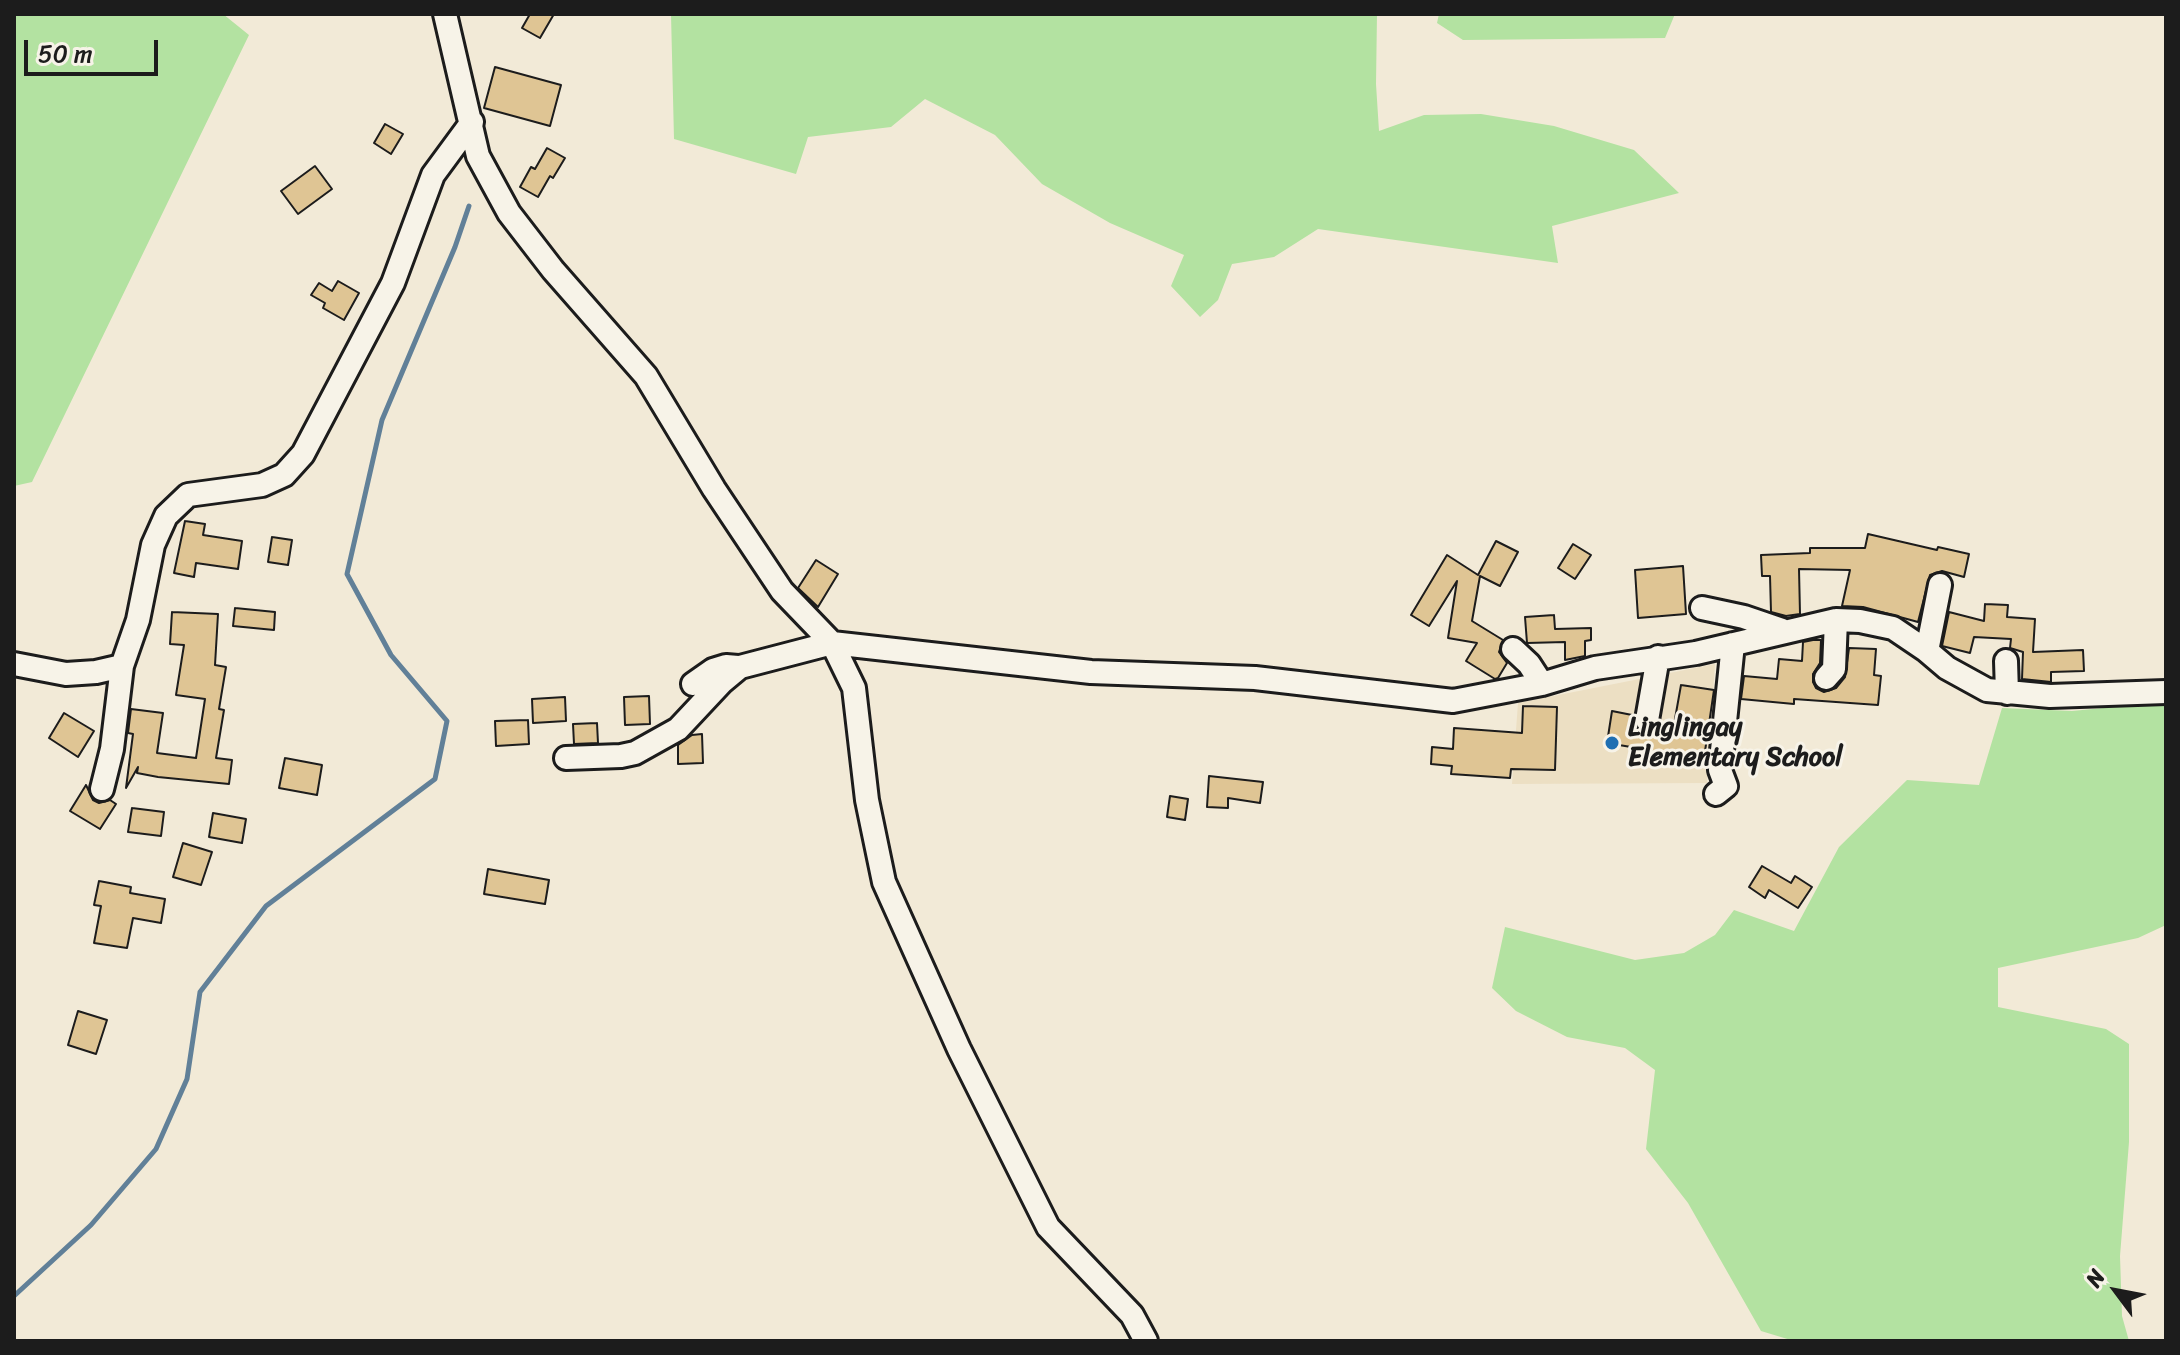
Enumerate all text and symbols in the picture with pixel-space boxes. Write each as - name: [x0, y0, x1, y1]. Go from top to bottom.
- scale bar: [28, 24, 162, 74]
- text: 50 m: [38, 33, 93, 75]
- place label: Linglingay Elementary School: [1628, 712, 1843, 774]
- marker: Linglingay Elementary School: [1603, 734, 1621, 752]
- north arrow: [2076, 1251, 2156, 1331]
- text: N: [2075, 1261, 2116, 1295]

